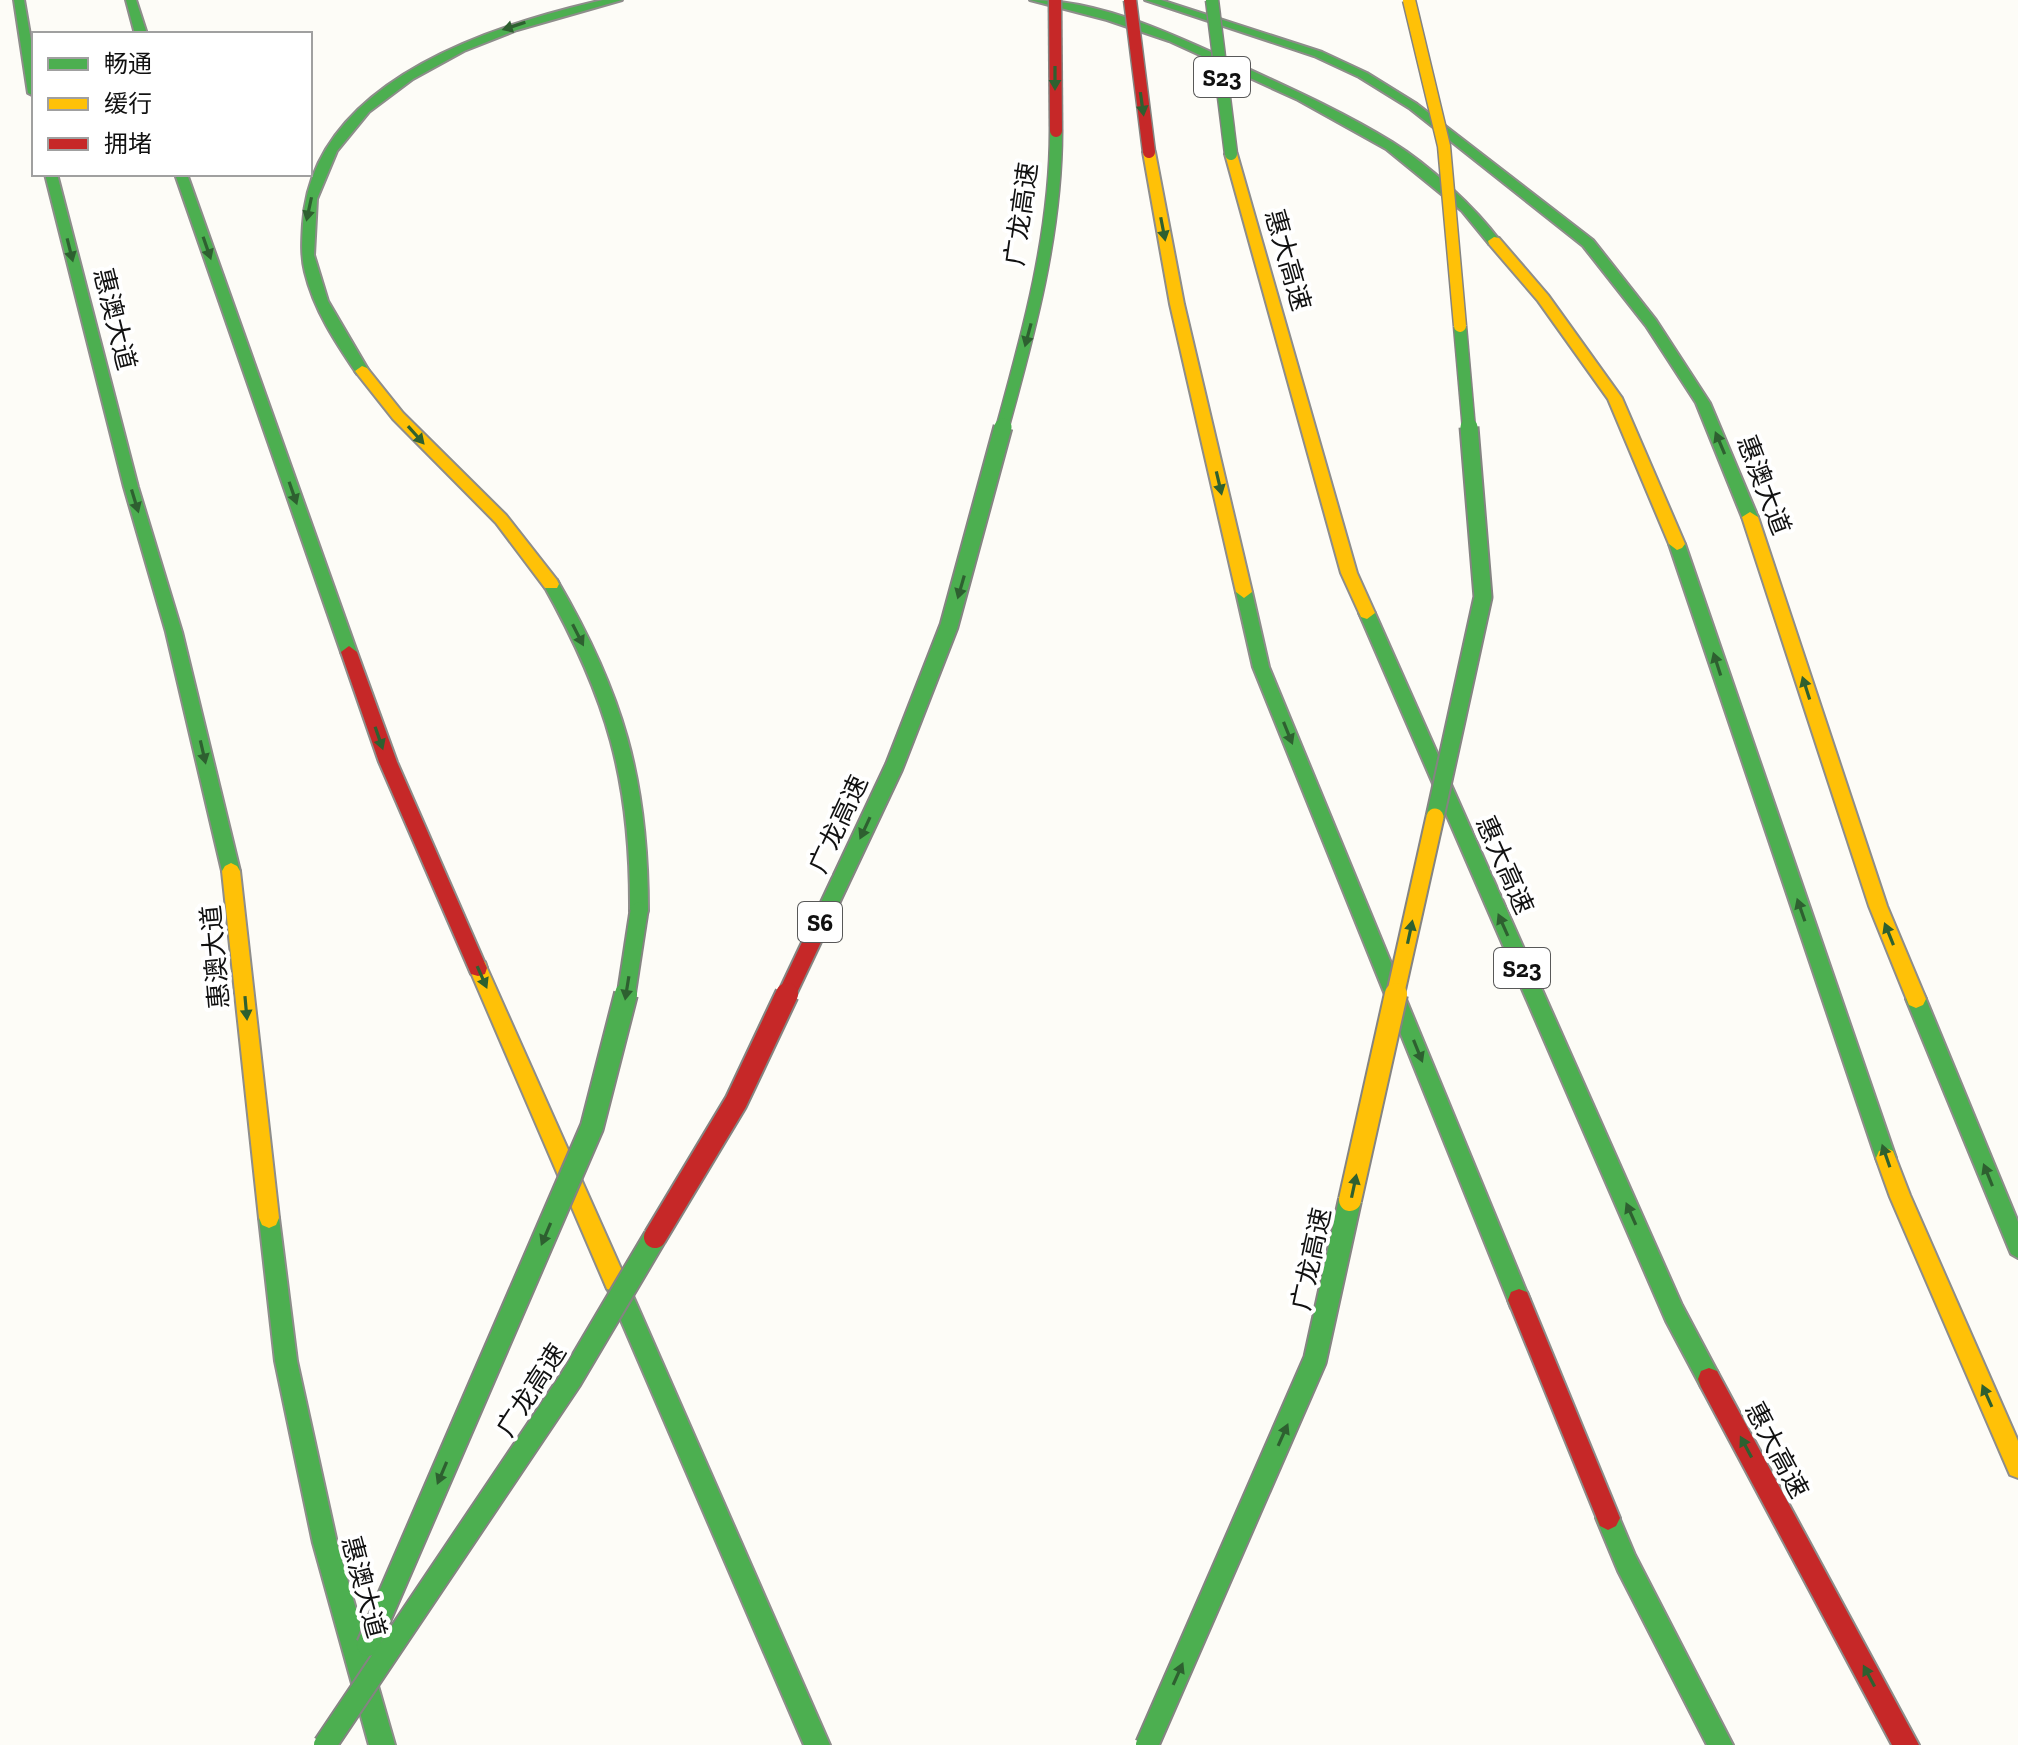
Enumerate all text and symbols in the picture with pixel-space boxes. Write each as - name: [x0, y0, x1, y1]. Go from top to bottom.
- one-way arrow: [502, 20, 526, 33]
- legend: [32, 32, 312, 176]
- text: 畅通: [104, 49, 152, 78]
- road number: S23: [1194, 57, 1250, 97]
- one-way arrow: [1049, 66, 1061, 91]
- text: 缓行: [104, 89, 152, 118]
- one-way arrow: [1136, 92, 1149, 117]
- text: 拥堵: [104, 129, 152, 158]
- street label: 广龙高速: [998, 160, 1044, 268]
- one-way arrow: [302, 196, 315, 221]
- street label: 惠大高速: [1258, 206, 1318, 314]
- one-way arrow: [1158, 217, 1170, 242]
- one-way arrow: [201, 236, 213, 260]
- one-way arrow: [65, 237, 77, 262]
- street label: 惠澳大道: [87, 265, 143, 373]
- one-way arrow: [1021, 323, 1033, 348]
- one-way arrow: [407, 424, 424, 444]
- one-way arrow: [1713, 431, 1726, 455]
- street label: 惠澳大道: [1730, 431, 1798, 539]
- one-way arrow: [1213, 471, 1225, 496]
- one-way arrow: [287, 481, 300, 505]
- one-way arrow: [129, 490, 142, 514]
- one-way arrow: [954, 574, 966, 599]
- one-way arrow: [572, 624, 585, 647]
- one-way arrow: [1711, 652, 1723, 676]
- one-way arrow: [1800, 676, 1812, 700]
- one-way arrow: [1282, 721, 1295, 745]
- one-way arrow: [374, 726, 386, 750]
- one-way arrow: [197, 740, 209, 765]
- street label: 广龙高速: [802, 770, 874, 878]
- street label: 惠大高速: [1469, 811, 1541, 919]
- one-way arrow: [858, 816, 872, 840]
- one-way arrow: [1794, 898, 1806, 922]
- road number: S6: [798, 902, 842, 942]
- street label: 惠澳大道: [195, 904, 235, 1010]
- one-way arrow: [1497, 913, 1510, 937]
- one-way arrow: [1404, 920, 1417, 945]
- one-way arrow: [1883, 922, 1896, 946]
- road number: S23: [1494, 948, 1550, 988]
- one-way arrow: [475, 965, 488, 989]
- one-way arrow: [620, 976, 633, 1001]
- one-way arrow: [239, 996, 252, 1021]
- one-way arrow: [1412, 1039, 1425, 1063]
- one-way arrow: [1879, 1144, 1891, 1168]
- one-way arrow: [1982, 1163, 1995, 1187]
- one-way arrow: [1348, 1174, 1361, 1199]
- one-way arrow: [1624, 1203, 1637, 1226]
- street label: 广龙高速: [1285, 1205, 1337, 1313]
- one-way arrow: [539, 1222, 552, 1246]
- street label: 广龙高速: [489, 1338, 573, 1442]
- one-way arrow: [1980, 1384, 1993, 1407]
- street label: 惠大高速: [1738, 1397, 1816, 1503]
- one-way arrow: [1276, 1424, 1289, 1447]
- one-way arrow: [1739, 1436, 1752, 1459]
- one-way arrow: [436, 1461, 449, 1485]
- street label: 惠澳大道: [335, 1533, 393, 1641]
- one-way arrow: [1172, 1662, 1185, 1685]
- one-way arrow: [1862, 1665, 1875, 1688]

